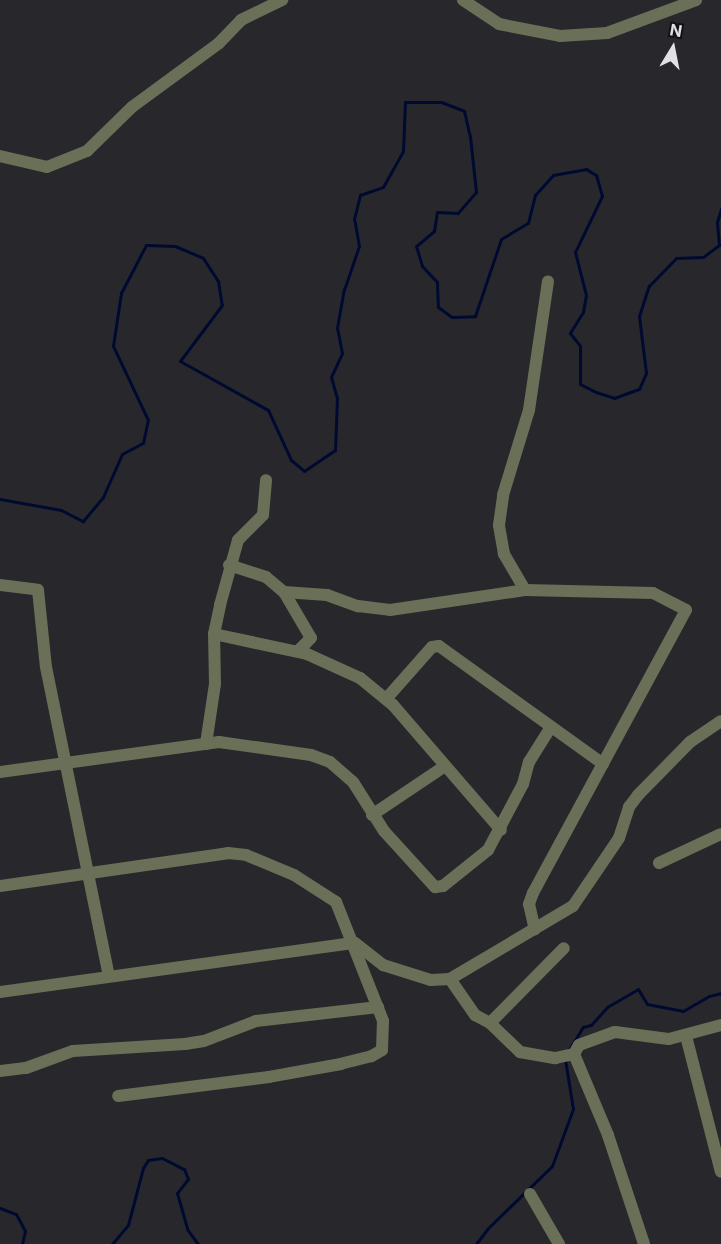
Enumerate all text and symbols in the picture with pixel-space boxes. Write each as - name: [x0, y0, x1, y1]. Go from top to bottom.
- north arrow: [643, 18, 703, 78]
- text: N: [668, 19, 684, 41]

